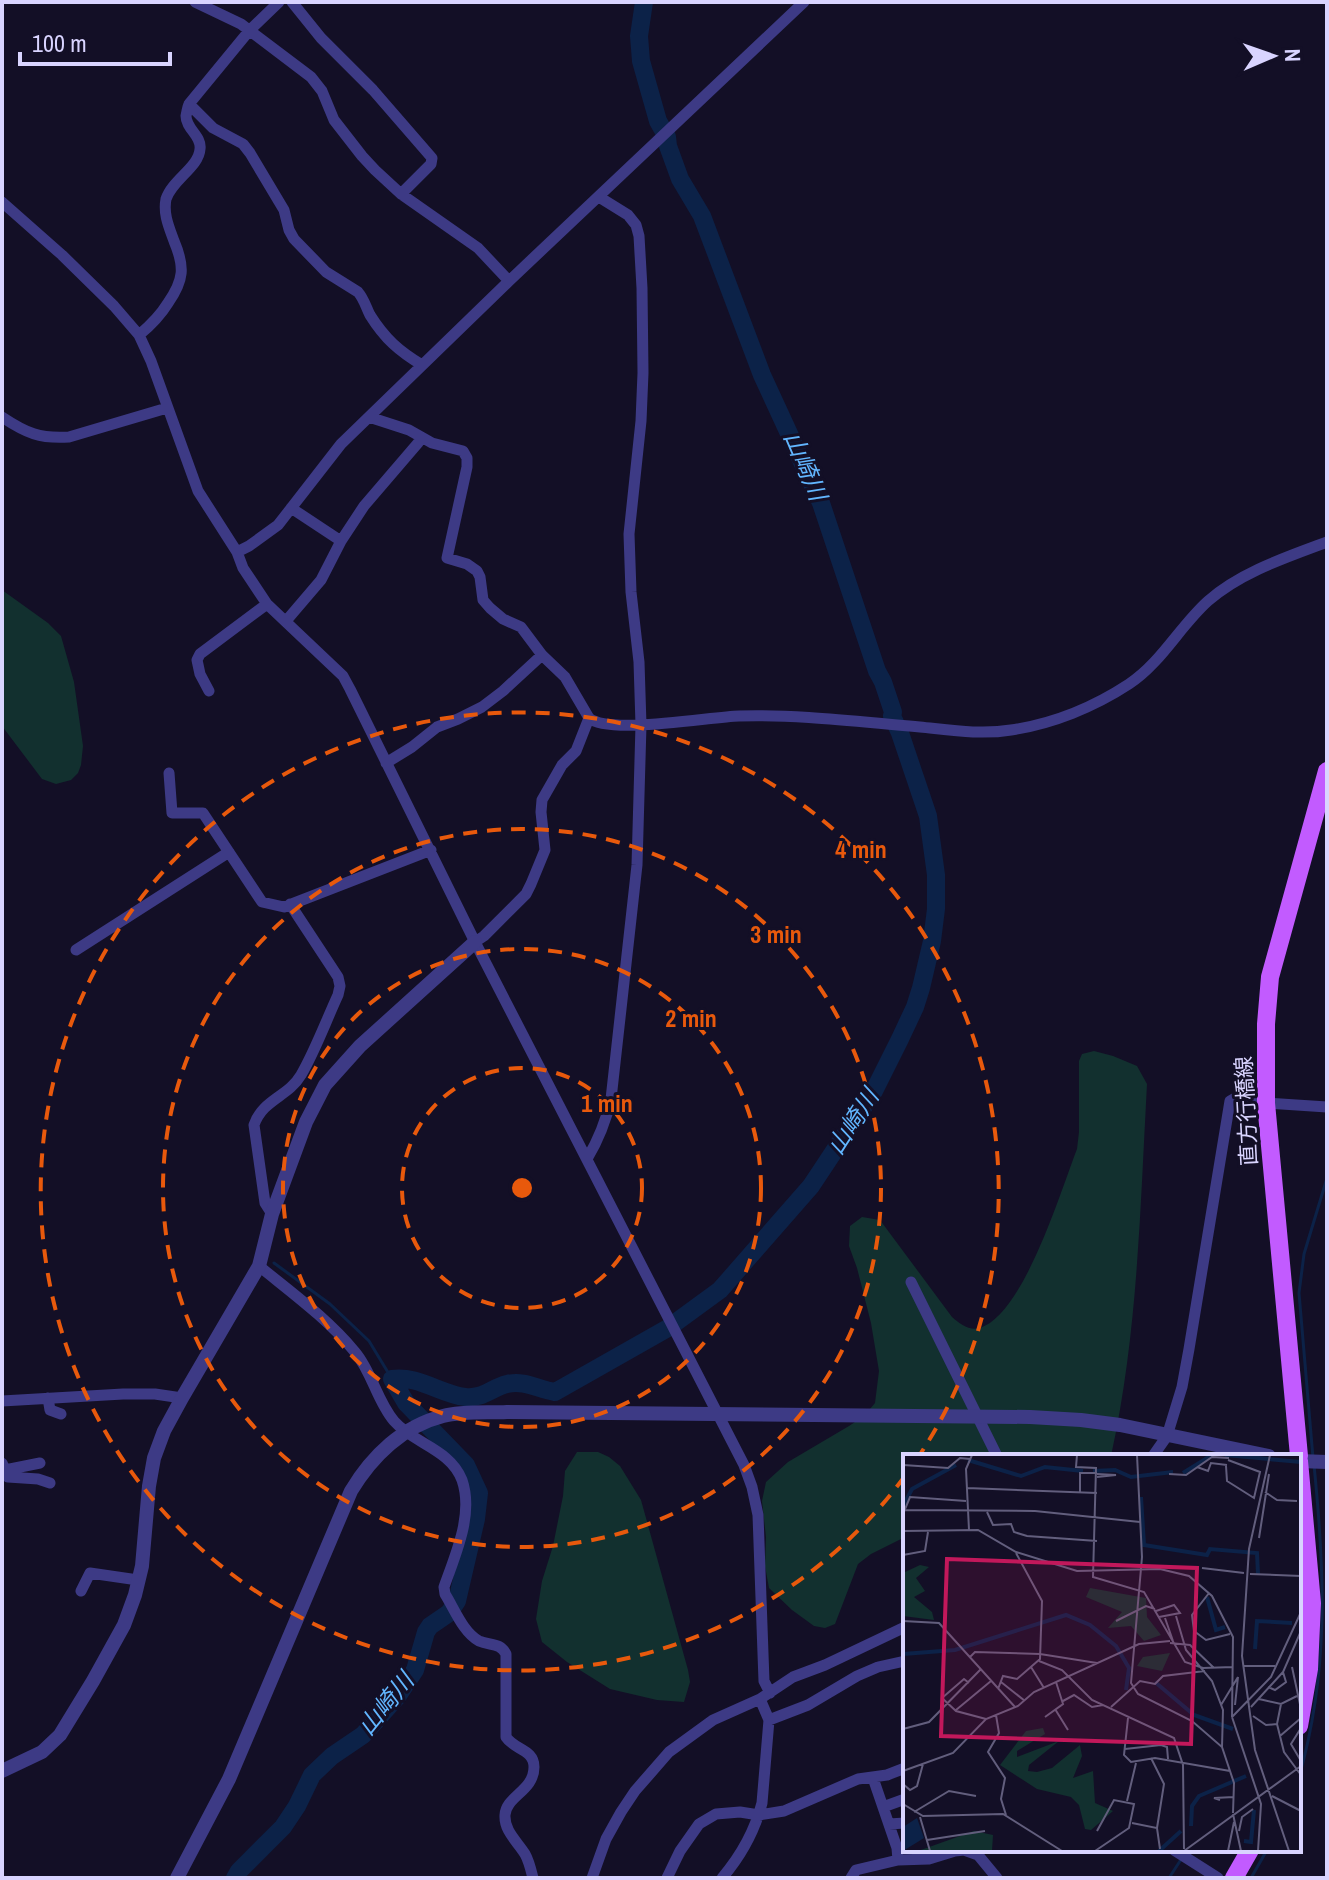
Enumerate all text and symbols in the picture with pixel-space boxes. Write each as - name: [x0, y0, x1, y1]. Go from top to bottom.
- scale bar: [20, 16, 170, 66]
- north arrow: [1233, 16, 1313, 96]
- text: 100 m: [32, 27, 87, 59]
- text: N: [1278, 48, 1308, 62]
- water label: 山崎川: [777, 426, 836, 508]
- text: 4 min: [835, 833, 887, 865]
- text: 3 min: [750, 918, 802, 950]
- text: 2 min: [665, 1002, 717, 1034]
- street label: 直方行橋線: [1228, 1055, 1264, 1167]
- water label: 山崎川: [819, 1080, 887, 1160]
- text: 1 min: [581, 1087, 633, 1119]
- centre of rings: [508, 1174, 536, 1202]
- inset map: [903, 1454, 1301, 1852]
- water label: 山崎川: [350, 1663, 422, 1741]

